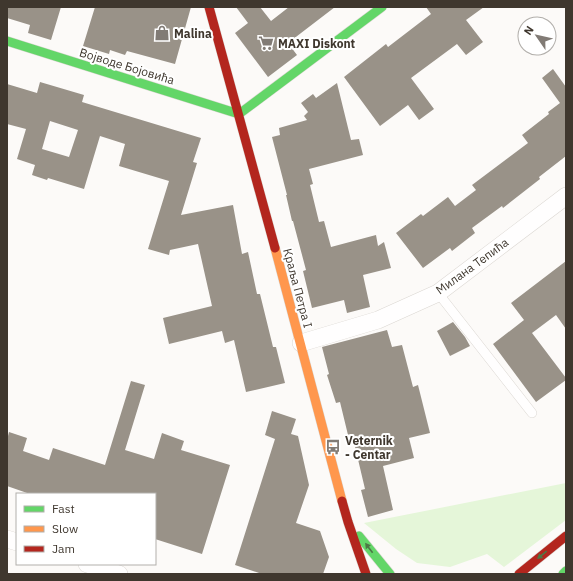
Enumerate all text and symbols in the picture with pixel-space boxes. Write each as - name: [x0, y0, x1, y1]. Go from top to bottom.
- north arrow: [517, 16, 557, 56]
- text: N: [521, 23, 537, 38]
- shop icon: Malina: [153, 24, 171, 42]
- place label: Malina: [174, 26, 212, 41]
- supermarket icon: MAXI Diskont: [257, 34, 275, 52]
- place label: MAXI Diskont: [278, 36, 356, 51]
- street label: Војводе Бојовића: [78, 44, 177, 88]
- street label: Милана Тепића: [433, 234, 512, 297]
- street label: Краља Петра I: [280, 247, 316, 330]
- place label: Veternik - Centar: [345, 433, 393, 462]
- bus stop icon: Veternik - Centar: [324, 438, 342, 456]
- legend: [16, 493, 156, 565]
- text: Fast: [52, 501, 75, 516]
- text: Slow: [52, 521, 78, 536]
- text: Jam: [52, 541, 75, 556]
- one-way arrow: [364, 543, 373, 554]
- one-way arrow: [537, 551, 548, 560]

